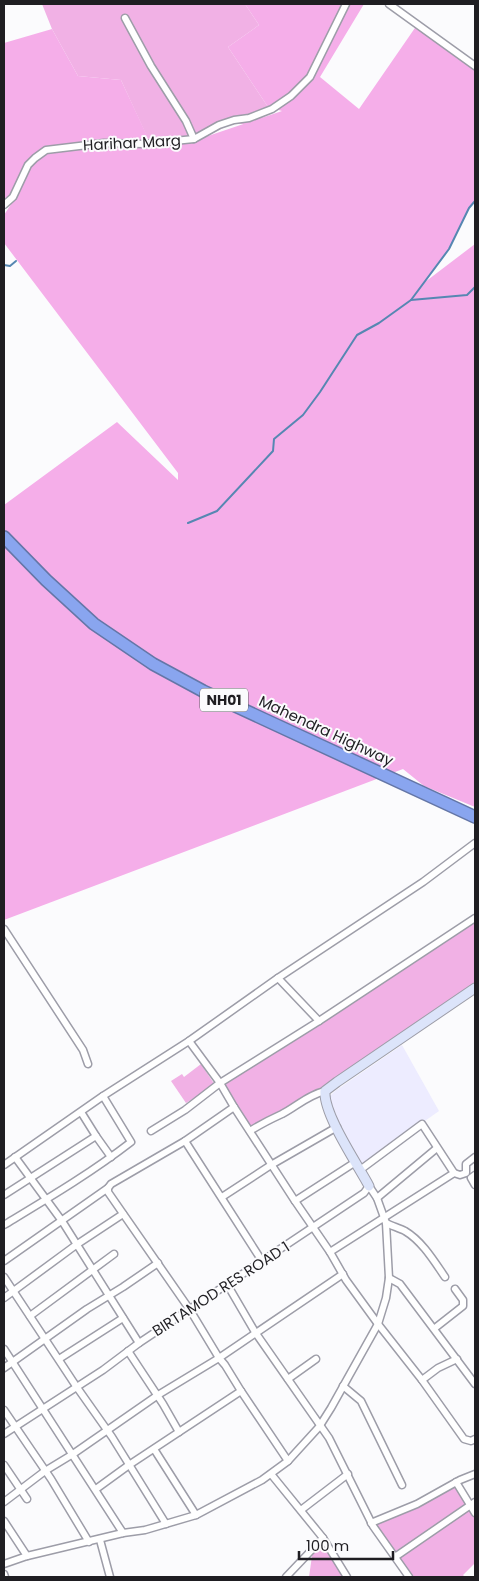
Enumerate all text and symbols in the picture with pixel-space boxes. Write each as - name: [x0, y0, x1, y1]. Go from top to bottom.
- street label: Harihar Marg: [83, 129, 181, 156]
- road number: NH01: [200, 688, 248, 712]
- street label: Mahendra Highway: [256, 690, 397, 771]
- street label: BIRTAMOD RES ROAD 1: [148, 1236, 293, 1341]
- scale bar: [299, 1528, 393, 1560]
- text: 100 m: [306, 1535, 349, 1556]

